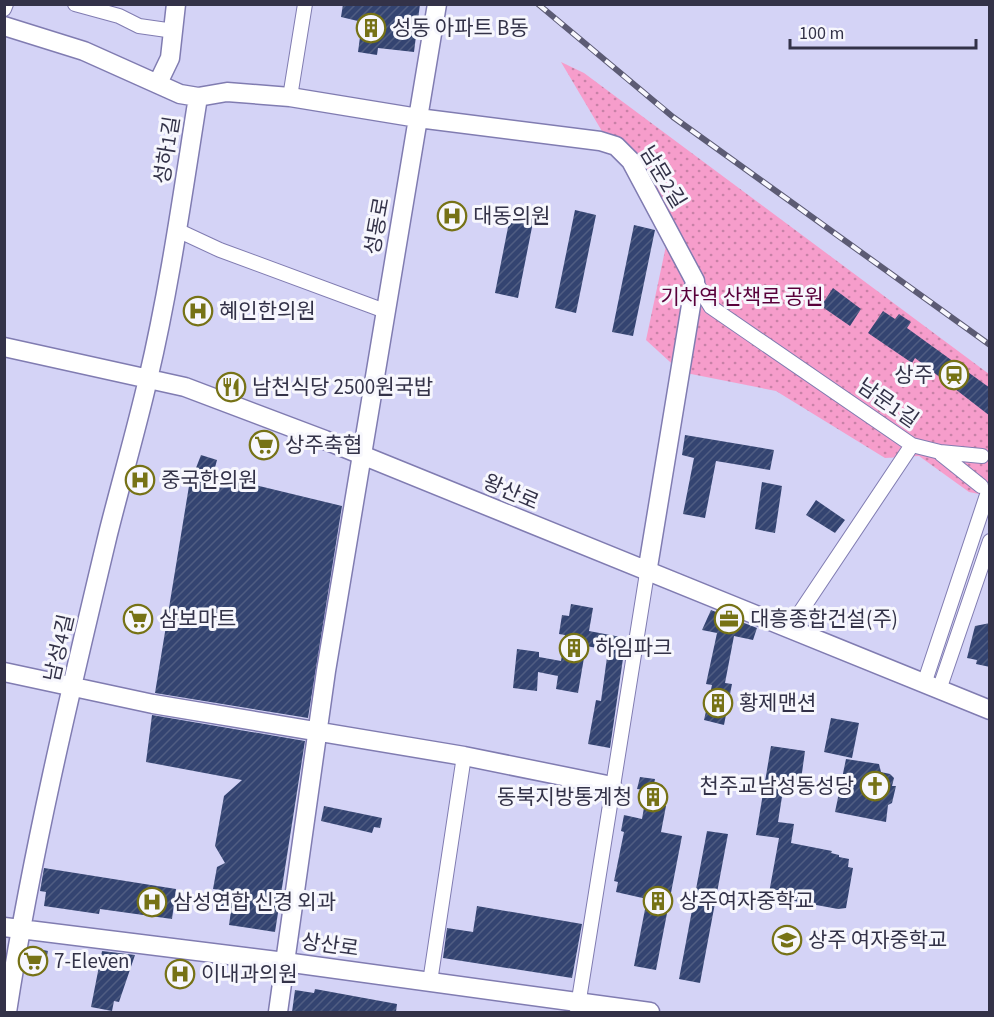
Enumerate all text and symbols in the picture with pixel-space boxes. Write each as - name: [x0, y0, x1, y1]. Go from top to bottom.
- building icon: 성동 아파트 B동: [355, 12, 387, 44]
- scale bar: [790, 12, 976, 50]
- place label: 성동 아파트 B동: [392, 13, 529, 43]
- text: 100 m: [799, 21, 844, 46]
- street label: 성하1길: [147, 114, 187, 186]
- street label: 남문2길: [633, 140, 693, 214]
- street label: 성동로: [357, 195, 397, 257]
- hospital icon: 대동의원: [436, 200, 468, 232]
- place label: 대동의원: [473, 201, 550, 231]
- park label: 기차역 산책로 공원: [661, 282, 823, 312]
- hospital icon: 혜인한의원: [182, 295, 214, 327]
- place label: 혜인한의원: [219, 296, 316, 326]
- station icon: 상주: [938, 359, 970, 391]
- place label: 상주: [894, 360, 933, 390]
- restaurant icon: 남천식당 2500원국밥: [215, 371, 247, 403]
- street label: 남문1길: [851, 371, 925, 435]
- place label: 남천식당 2500원국밥: [252, 372, 433, 402]
- supermarket icon: 상주축협: [248, 429, 280, 461]
- place label: 상주축협: [285, 430, 362, 460]
- hospital icon: 중국한의원: [124, 464, 156, 496]
- place label: 중국한의원: [161, 465, 258, 495]
- street label: 왕산로: [478, 467, 544, 517]
- supermarket icon: 삼보마트: [122, 603, 154, 635]
- office icon: 대흥종합건설(주): [713, 603, 745, 635]
- place label: 삼보마트: [159, 604, 236, 634]
- place label: 대흥종합건설(주): [750, 604, 898, 634]
- street label: 남성4길: [37, 611, 81, 685]
- building icon: 하임파크: [558, 632, 590, 664]
- place label: 하임파크: [595, 633, 672, 663]
- building icon: 황제맨션: [702, 687, 734, 719]
- place label: 황제맨션: [739, 688, 816, 718]
- church icon: 천주교남성동성당: [859, 770, 891, 802]
- place label: 천주교남성동성당: [699, 771, 854, 801]
- building icon: 동북지방통계청: [637, 781, 669, 813]
- place label: 동북지방통계청: [497, 782, 632, 812]
- building icon: 상주여자중학교: [642, 885, 674, 917]
- hospital icon: 삼성연합 신경 외과: [136, 886, 168, 918]
- place label: 상주여자중학교: [679, 886, 814, 916]
- place label: 삼성연합 신경 외과: [173, 887, 336, 917]
- school or university icon: 상주 여자중학교: [771, 924, 803, 956]
- place label: 상주 여자중학교: [808, 925, 947, 955]
- street label: 상산로: [299, 926, 361, 964]
- supermarket icon: 7-Eleven: [17, 945, 49, 977]
- place label: 7-Eleven: [54, 946, 130, 976]
- hospital icon: 이내과의원: [164, 958, 196, 990]
- place label: 이내과의원: [201, 959, 298, 989]

